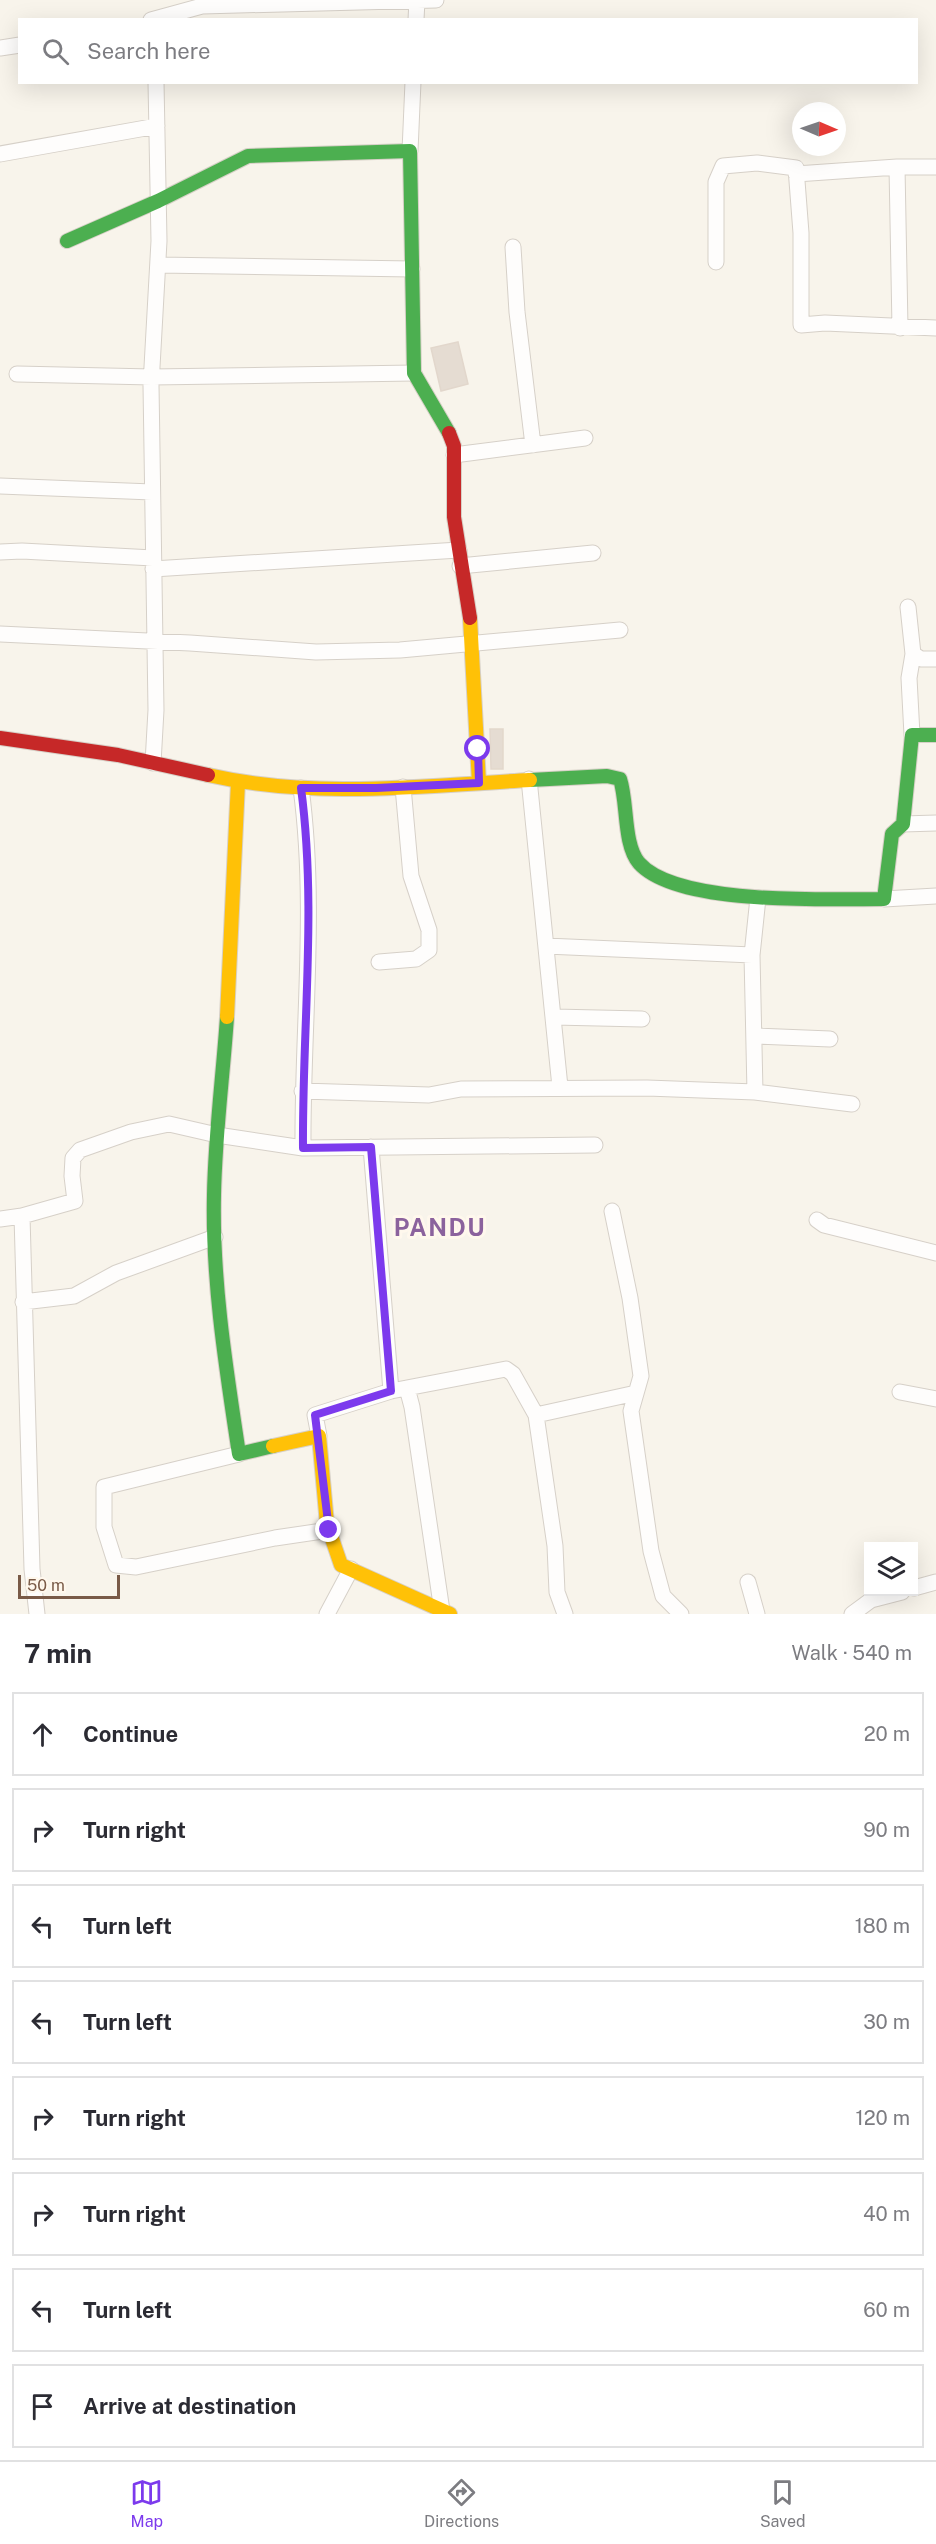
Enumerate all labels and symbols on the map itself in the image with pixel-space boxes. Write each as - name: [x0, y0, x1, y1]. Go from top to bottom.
- north arrow: [792, 102, 846, 156]
- route start: [464, 735, 490, 761]
- district label: PANDU: [394, 1213, 486, 1241]
- route end: [315, 1516, 341, 1542]
- scale bar: [18, 1572, 120, 1600]

